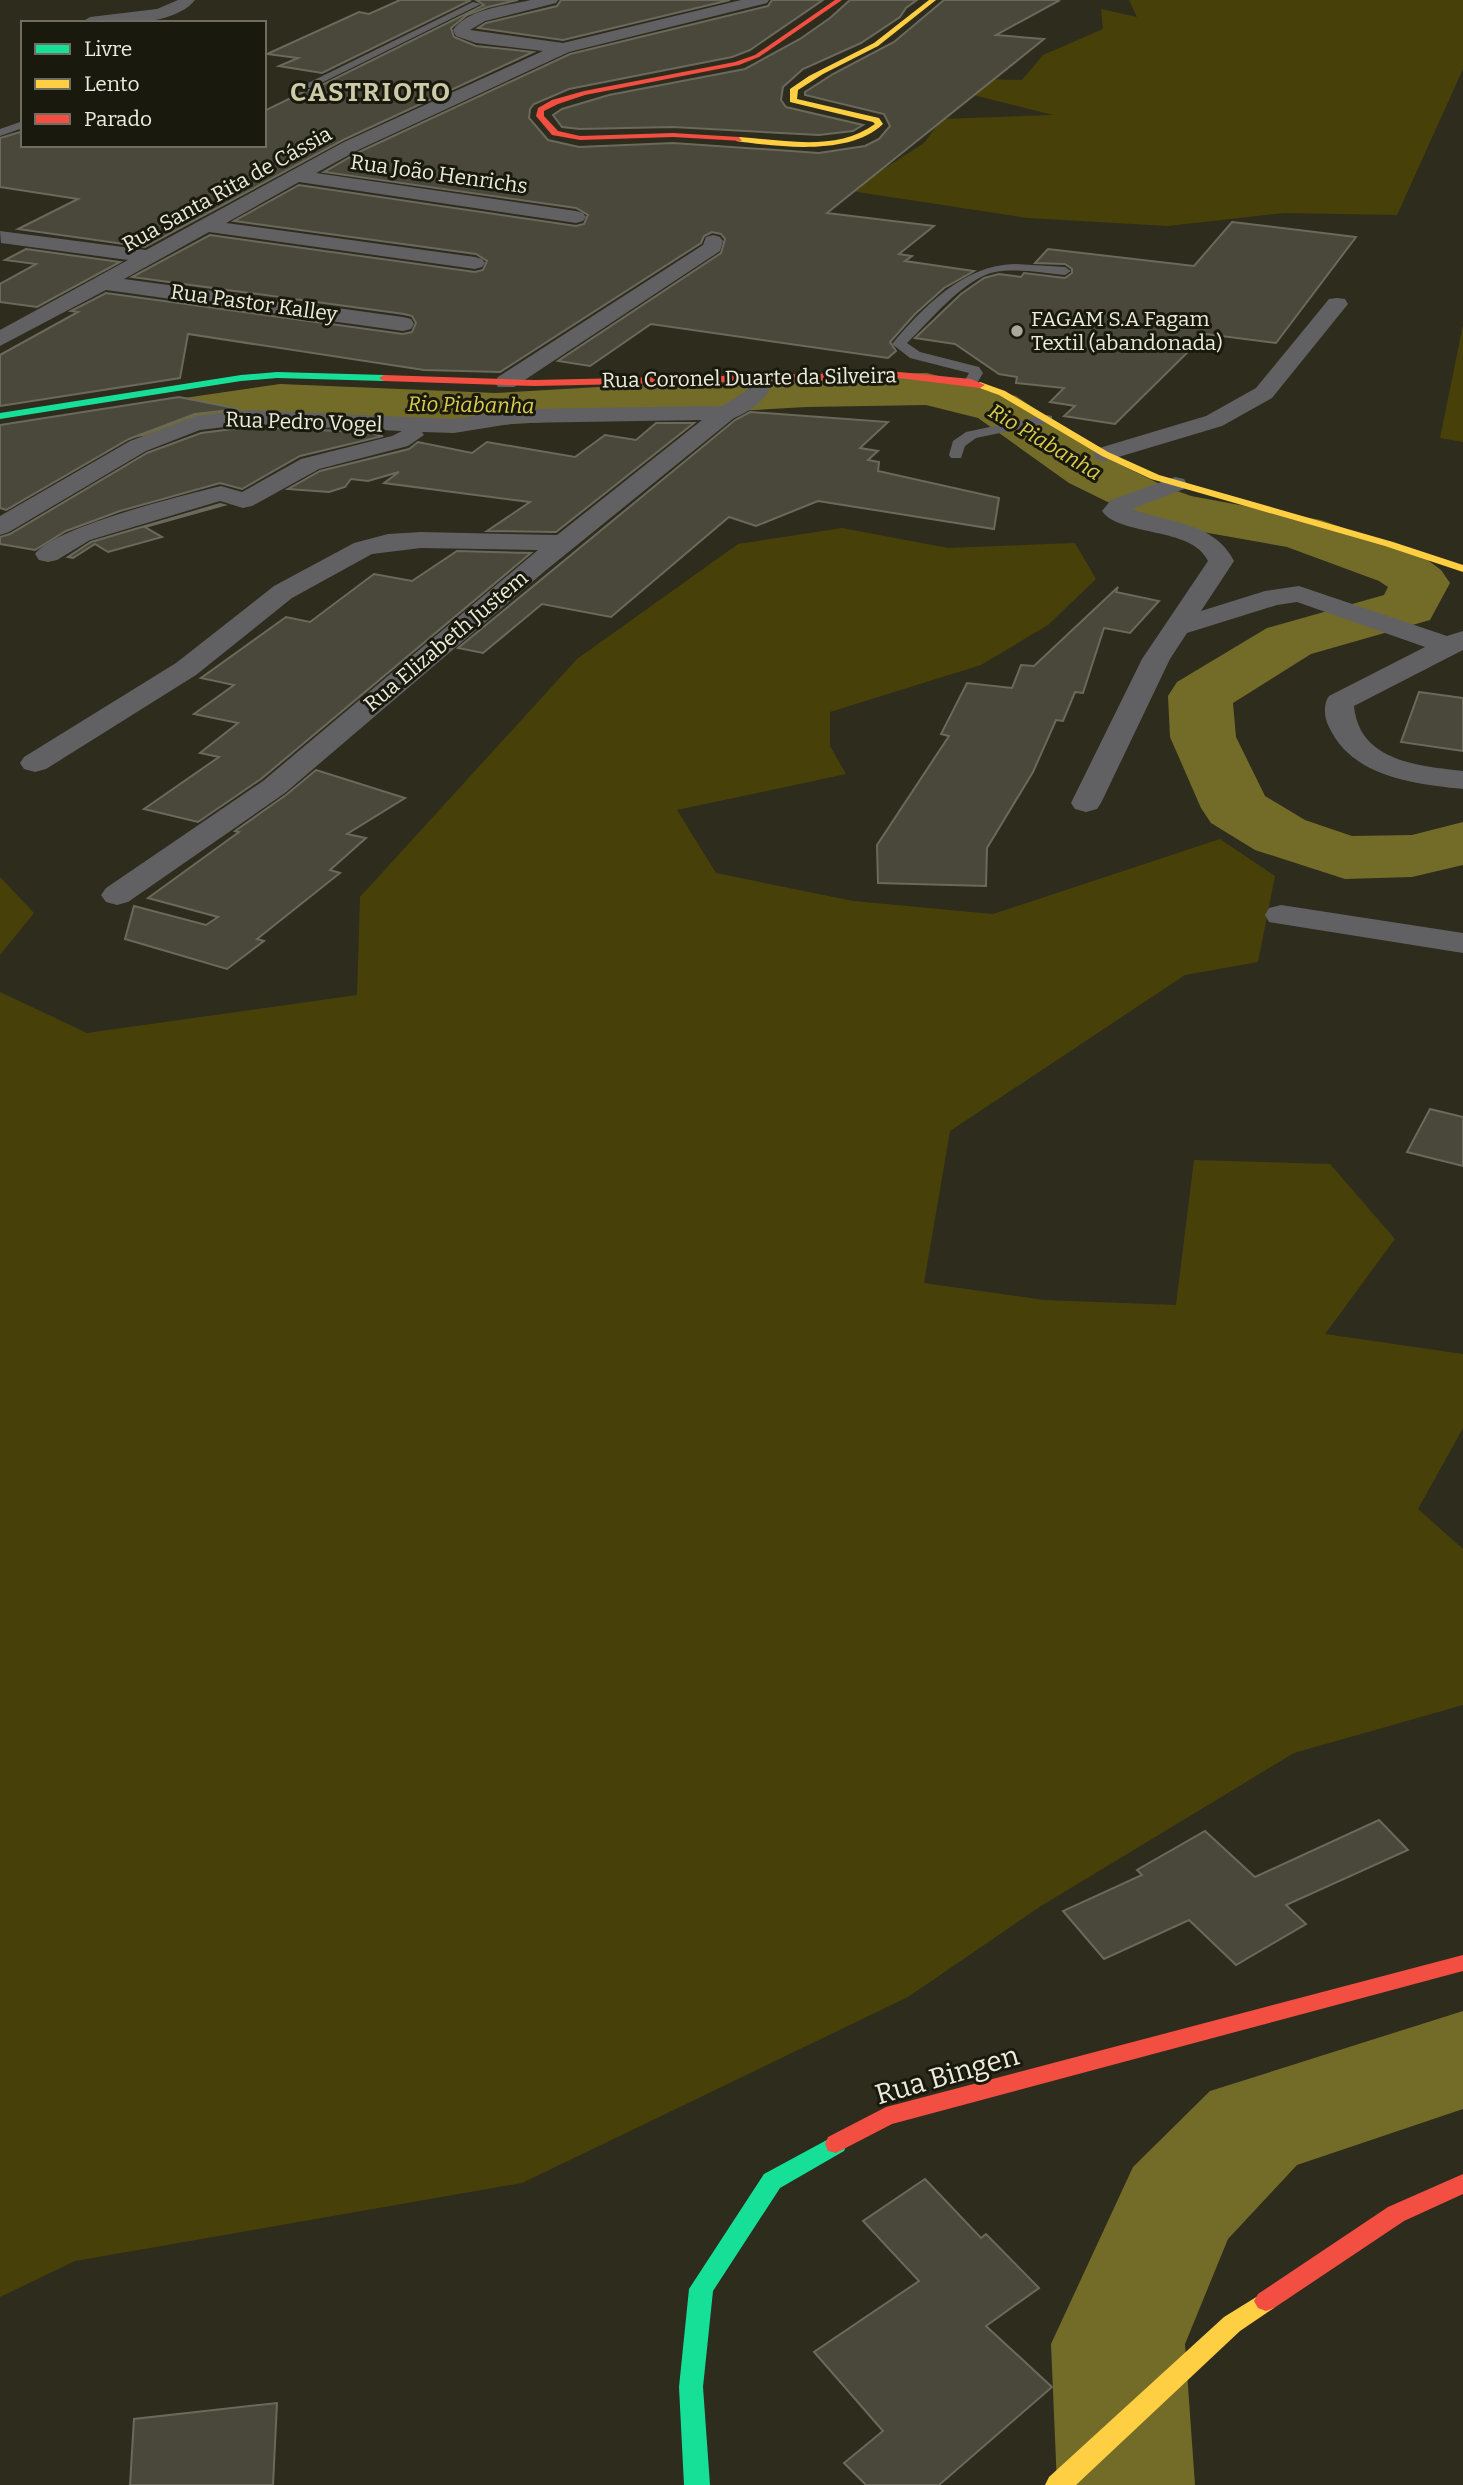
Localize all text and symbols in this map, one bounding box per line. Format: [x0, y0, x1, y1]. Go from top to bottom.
legend [21, 21, 266, 147]
text: Livre [84, 36, 132, 62]
text: Lento [84, 71, 140, 97]
district label: CASTRIOTO [290, 77, 452, 108]
text: Parado [84, 106, 152, 132]
street label: Rua Santa Rita de Cássia [118, 120, 337, 257]
street label: Rua João Henrichs [349, 149, 529, 199]
street label: Rua Pastor Kalley [169, 278, 340, 328]
place label: FAGAM S.A Fagam Textil (abandonada) [1031, 306, 1223, 356]
marker: FAGAM S.A Fagam Textil (abandonada) [1009, 323, 1025, 339]
street label: Rua Coronel Duarte da Silveira [601, 362, 897, 394]
water label: Rio Piabanha [407, 391, 535, 419]
water label: Rio Piabanha [984, 398, 1106, 486]
street label: Rua Pedro Vogel [225, 406, 383, 438]
street label: Rua Elizabeth Justem [359, 565, 533, 717]
street label: Rua Bingen [871, 2039, 1023, 2111]

